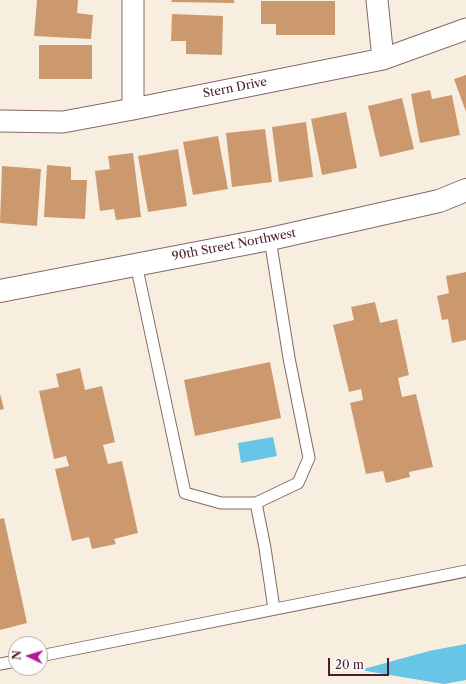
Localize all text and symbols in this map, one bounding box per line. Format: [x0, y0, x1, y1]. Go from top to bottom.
street label: Stern Drive [202, 75, 268, 101]
street label: 90th Street Northwest [171, 226, 297, 264]
north arrow [8, 636, 48, 676]
text: N [10, 650, 24, 660]
scale bar [330, 650, 391, 676]
text: 20 m [335, 657, 364, 672]

